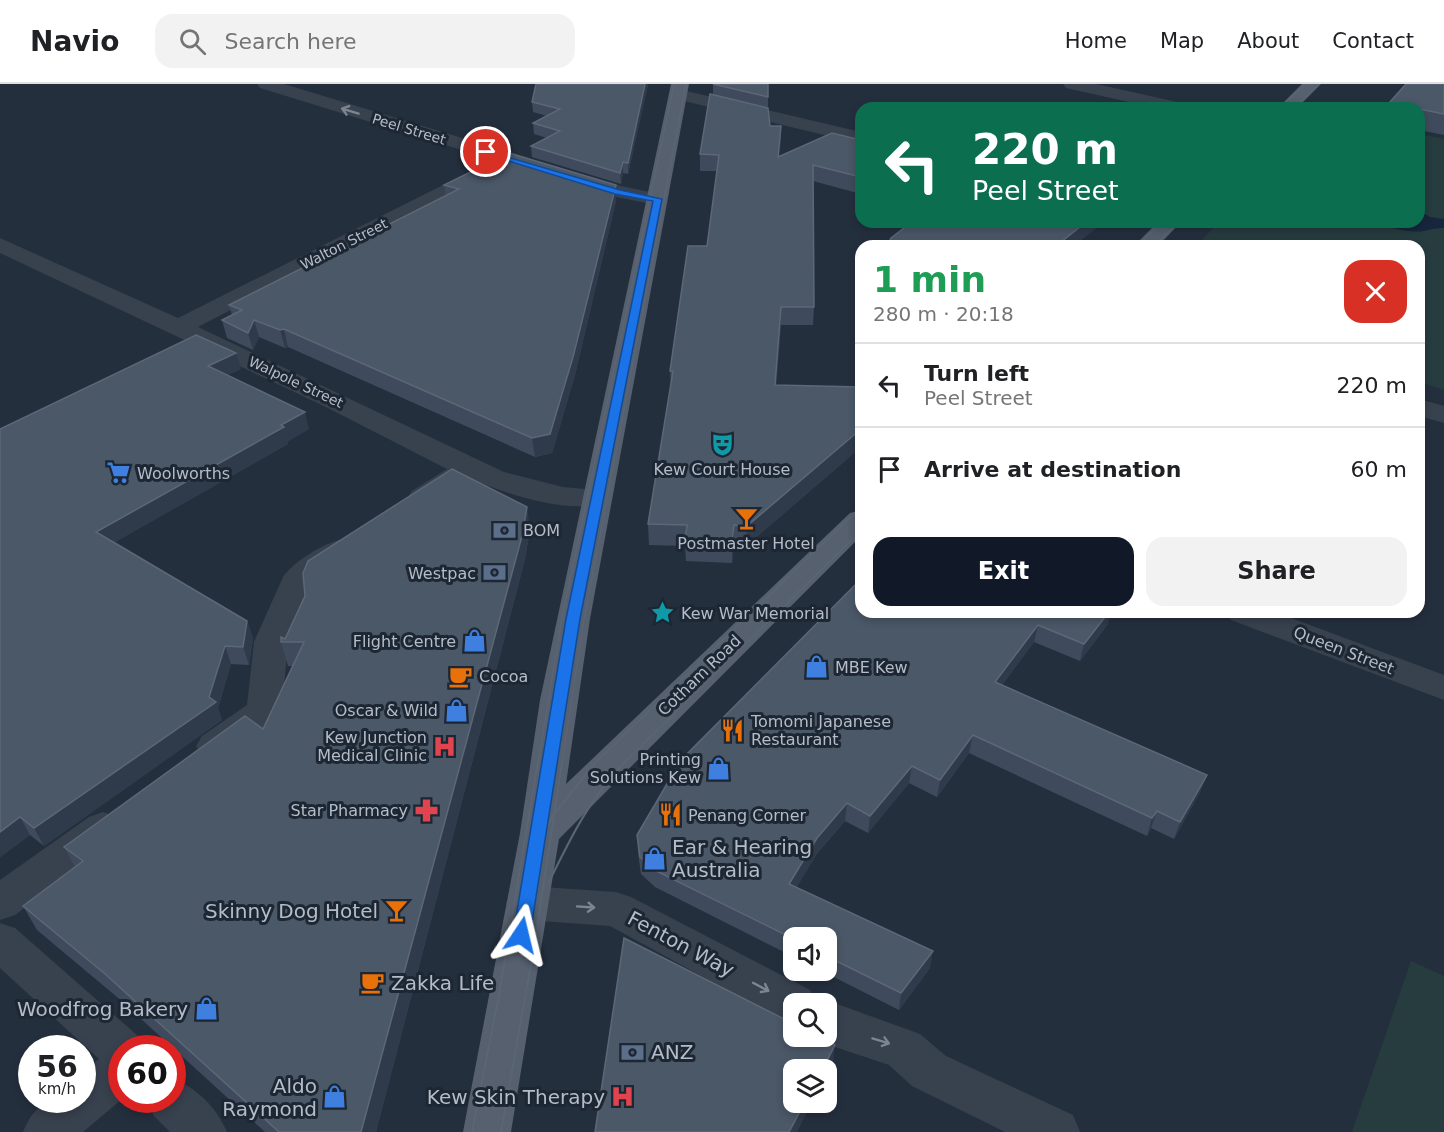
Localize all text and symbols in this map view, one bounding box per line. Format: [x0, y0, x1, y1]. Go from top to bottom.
search box [155, 14, 575, 68]
text: Navio [30, 25, 119, 58]
icon: search [176, 25, 209, 58]
text: Search here [224, 29, 357, 54]
text: Home [1065, 29, 1127, 53]
text: Map [1160, 29, 1204, 53]
text: About [1237, 29, 1299, 53]
text: Contact [1332, 29, 1414, 53]
one-way arrow [341, 105, 360, 116]
street label: Peel Street [370, 110, 448, 148]
text: 220 m [972, 125, 1118, 174]
pin [460, 126, 511, 177]
icon: left [873, 126, 951, 204]
icon: arrive [469, 135, 502, 168]
text: Peel Street [972, 175, 1119, 206]
street label: Walton Street [298, 215, 391, 273]
text: 1 min [873, 259, 986, 300]
button: close [1344, 260, 1407, 323]
text: 280 m · 20:18 [873, 302, 1014, 326]
street label: Walpole Street [246, 353, 346, 411]
text: Turn left [924, 361, 1029, 386]
icon: left [873, 369, 906, 402]
text: 220 m [1337, 373, 1407, 398]
text: Peel Street [924, 386, 1033, 410]
theatre icon: Kew Court House [709, 431, 735, 457]
icon: arrive [873, 453, 906, 486]
text: Arrive at destination [924, 457, 1181, 482]
text: 60 m [1351, 457, 1407, 482]
supermarket icon: Woolworths [106, 460, 132, 486]
place label: Kew Court House [654, 460, 790, 479]
place label: Woolworths [137, 464, 230, 483]
bar icon: Postmaster Hotel [733, 505, 759, 531]
bank icon: BOM [492, 517, 518, 543]
place label: BOM [523, 521, 560, 540]
place label: Postmaster Hotel [677, 534, 815, 553]
button: Exit [873, 537, 1134, 606]
button: Share [1146, 537, 1407, 606]
bank icon: Westpac [481, 560, 507, 586]
place label: Westpac [408, 564, 476, 583]
place icon: Kew War Memorial [650, 600, 676, 626]
place label: Kew War Memorial [681, 604, 829, 623]
street label: Queen Street [1291, 623, 1397, 678]
shop icon: Flight Centre [461, 628, 487, 654]
street label: Cotham Road [654, 631, 745, 720]
place label: Flight Centre [353, 632, 456, 651]
shop icon: MBE Kew [804, 654, 830, 680]
place label: MBE Kew [835, 658, 908, 677]
cafe icon: Cocoa [448, 663, 474, 689]
place label: Cocoa [479, 667, 528, 686]
shop icon: Oscar & Wild [443, 697, 469, 723]
place label: Oscar & Wild [335, 701, 438, 720]
place label: Tomomi Japanese Restaurant [750, 712, 891, 749]
restaurant icon: Tomomi Japanese Restaurant [720, 717, 746, 743]
place label: Kew Junction Medical Clinic [317, 728, 427, 765]
hospital icon: Kew Junction Medical Clinic [432, 733, 458, 759]
place label: Printing Solutions Kew [590, 750, 701, 787]
shop icon: Printing Solutions Kew [706, 755, 732, 781]
pharmacy icon: Star Pharmacy [413, 797, 439, 823]
place label: Star Pharmacy [291, 801, 408, 820]
restaurant icon: Penang Corner [657, 802, 683, 828]
place label: Penang Corner [688, 806, 806, 825]
place label: Ear & Hearing Australia [672, 835, 812, 882]
shop icon: Ear & Hearing Australia [641, 846, 667, 872]
bar icon: Skinny Dog Hotel [383, 898, 409, 924]
place label: Skinny Dog Hotel [205, 899, 378, 923]
one-way arrow [575, 901, 595, 912]
position arrow [489, 903, 553, 967]
street label: Fenton Way [624, 906, 738, 982]
map controls [783, 927, 837, 1113]
button: sound [783, 927, 837, 981]
cafe icon: Zakka Life [360, 970, 386, 996]
place label: Zakka Life [391, 971, 494, 995]
one-way arrow [752, 981, 770, 993]
button: search [783, 993, 837, 1047]
shop icon: Woodfrog Bakery [193, 996, 219, 1022]
place label: Woodfrog Bakery [17, 997, 188, 1021]
speed limit sign: 60 [108, 1035, 186, 1113]
one-way arrow [871, 1036, 890, 1047]
bank icon: ANZ [620, 1039, 646, 1065]
place label: ANZ [651, 1040, 693, 1064]
text: 56 [36, 1049, 78, 1084]
button: layers [783, 1059, 837, 1113]
place label: Aldo Raymond [222, 1074, 317, 1121]
text: km/h [38, 1080, 76, 1098]
shop icon: Aldo Raymond [322, 1084, 348, 1110]
hospital icon: Kew Skin Therapy [610, 1084, 636, 1110]
place label: Kew Skin Therapy [427, 1085, 605, 1109]

